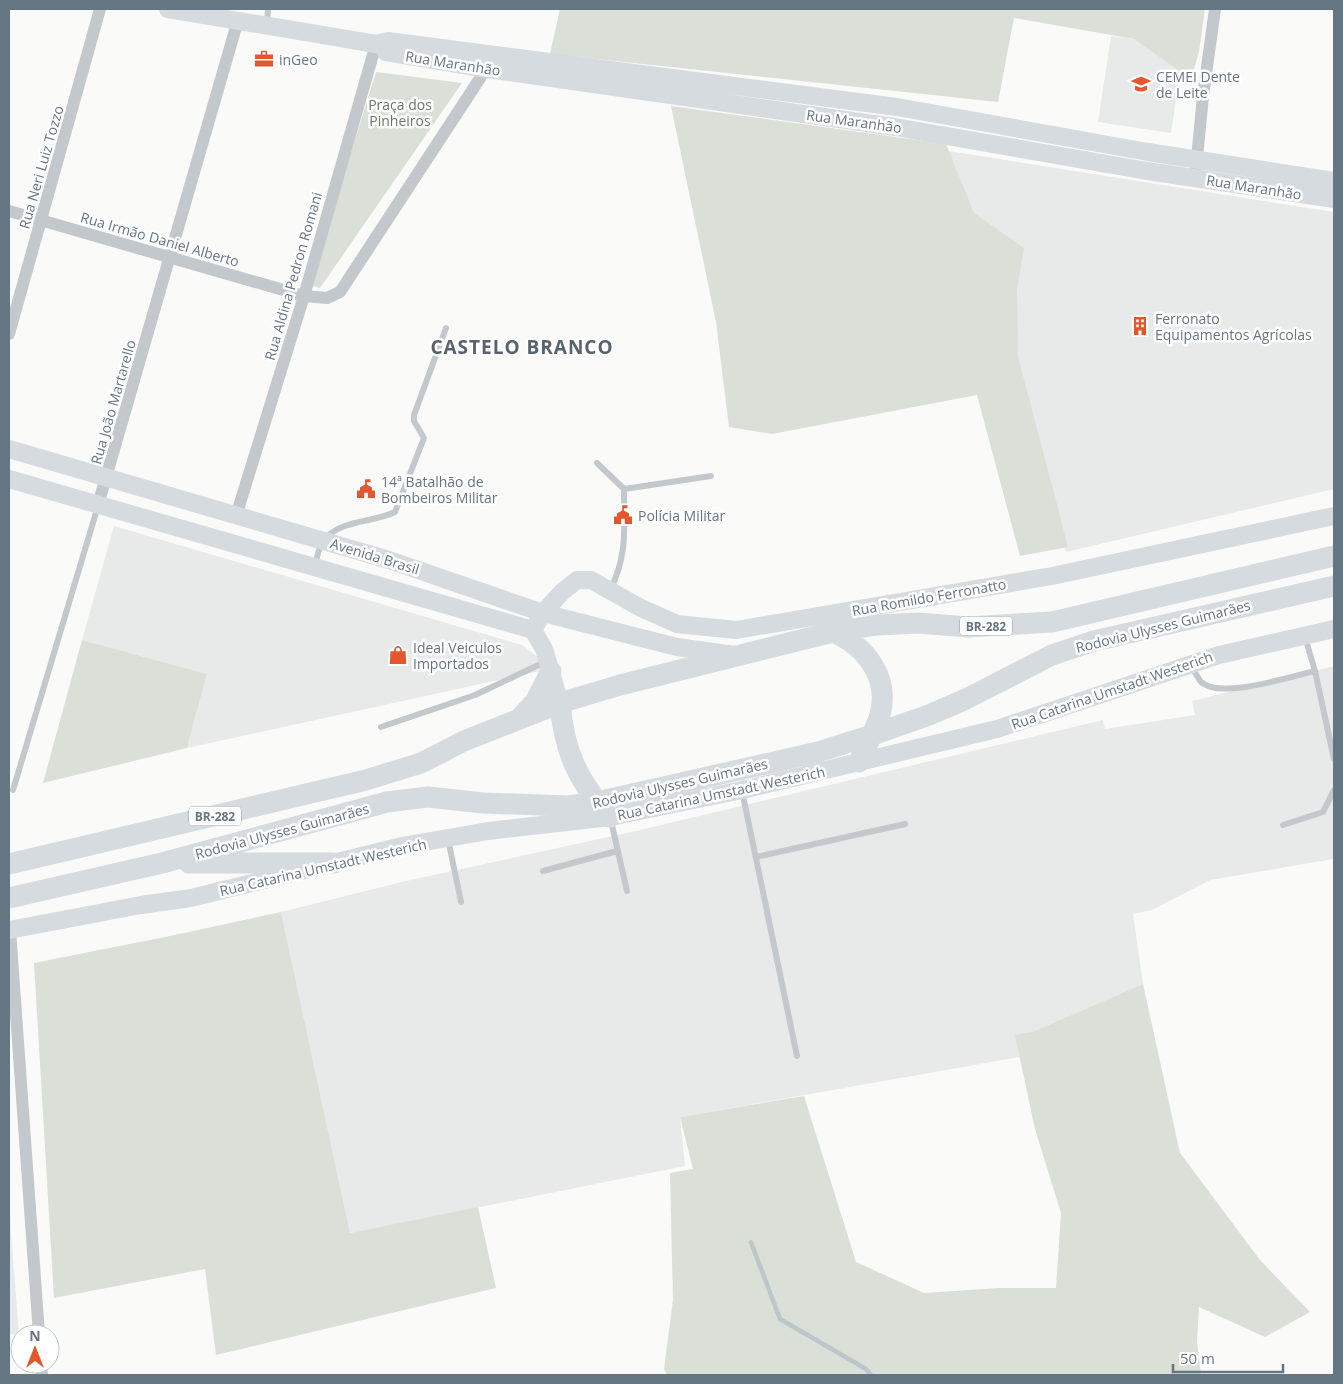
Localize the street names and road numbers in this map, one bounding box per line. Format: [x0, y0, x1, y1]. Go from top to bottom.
street label: Rua Maranhão [404, 46, 502, 80]
street label: Rua Neri Luiz Tozzo [14, 103, 68, 231]
street label: Rua Maranhão [805, 105, 903, 137]
street label: Rua Maranhão [1205, 170, 1303, 204]
street label: Rua Aldina Pedron Romani [260, 190, 326, 362]
street label: Rua Irmão Daniel Alberto [78, 207, 242, 271]
street label: Rua João Martarello [86, 338, 140, 466]
street label: Avenida Brasil [328, 533, 422, 579]
street label: Rua Romildo Ferronatto [850, 574, 1008, 620]
street label: Rodovia Ulysses Guimarães [1074, 595, 1253, 657]
road number: BR-282 [960, 616, 1012, 636]
street label: Rua Catarina Umstadt Westerich [1009, 647, 1215, 733]
street label: Rodovia Ulysses Guimarães [590, 754, 770, 812]
street label: Rua Catarina Umstadt Westerich [615, 762, 827, 824]
street label: Rodovia Ulysses Guimarães [193, 799, 371, 863]
road number: BR-282 [189, 806, 241, 826]
street label: Rua Catarina Umstadt Westerich [218, 834, 428, 900]

